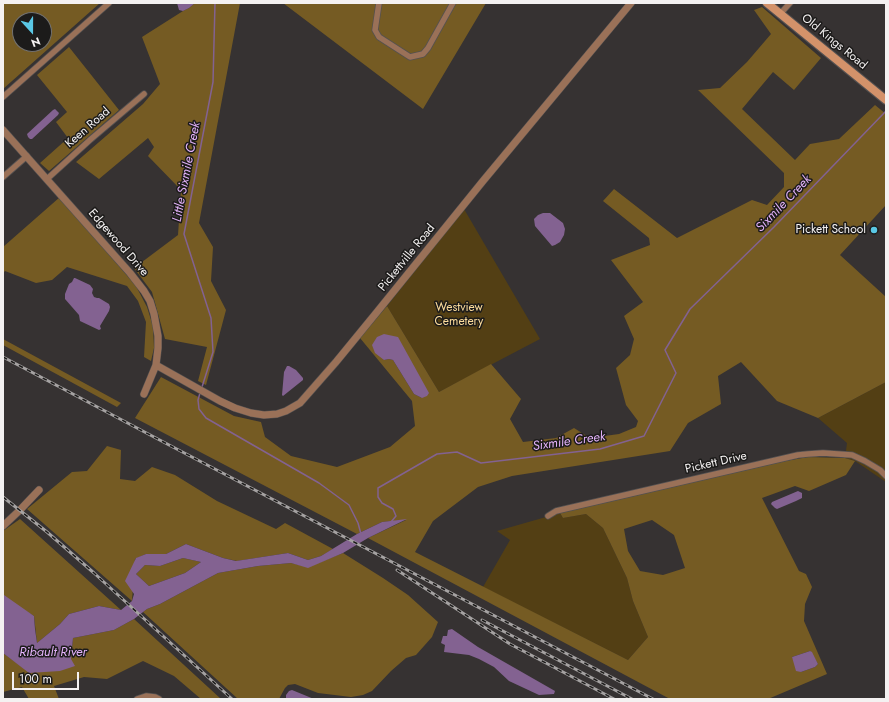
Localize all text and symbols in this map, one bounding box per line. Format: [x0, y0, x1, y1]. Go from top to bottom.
street label: Old Kings Road [798, 11, 870, 73]
north arrow [12, 12, 52, 52]
text: N [29, 33, 43, 51]
street label: Keen Road [63, 105, 113, 151]
water label: Little Sixmile Creek [170, 121, 204, 223]
water label: Sixmile Creek [753, 172, 815, 236]
street label: Edgewood Drive [85, 206, 151, 280]
street label: Pickettville Road [376, 222, 438, 294]
place label: Pickett School [795, 223, 866, 237]
marker: Pickett School [869, 225, 879, 235]
park label: Westview Cemetery [435, 301, 483, 329]
water label: Sixmile Creek [532, 429, 606, 455]
street label: Pickett Drive [684, 449, 748, 477]
water label: Ribault River [19, 645, 87, 661]
scale bar [14, 664, 81, 690]
text: 100 m [19, 670, 52, 688]

